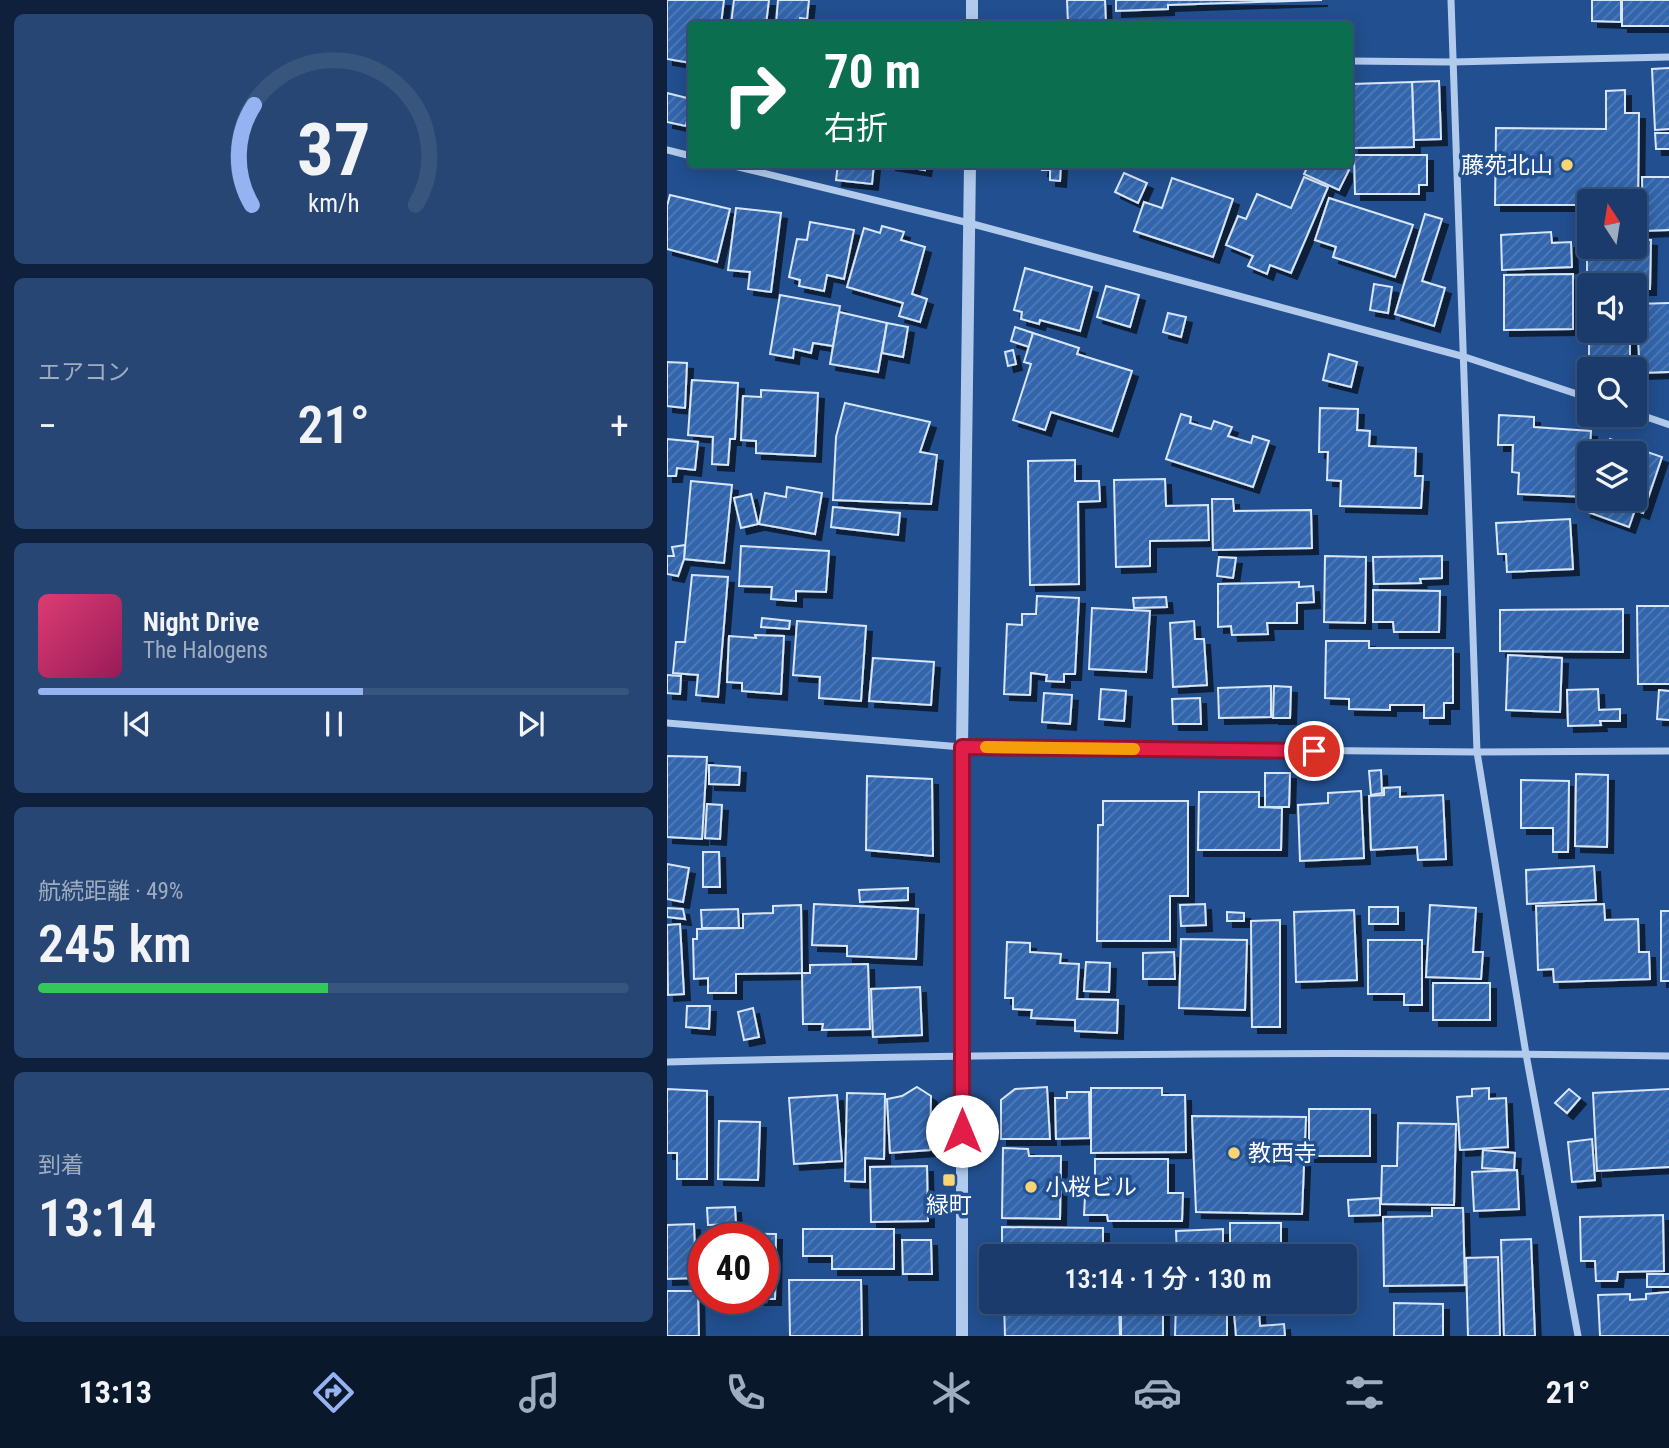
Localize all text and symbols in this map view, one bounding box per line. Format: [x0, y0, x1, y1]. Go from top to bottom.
text: 70 m [824, 43, 921, 100]
icon: right [709, 49, 800, 140]
text: 37 [297, 108, 370, 194]
text: 右折 [824, 109, 888, 147]
place label: 藤苑北山 [1461, 152, 1553, 179]
marker: 藤苑北山 [1559, 157, 1575, 173]
text: km/h [308, 189, 359, 218]
north arrow [1577, 189, 1647, 259]
map controls [1577, 189, 1647, 511]
button: sound [1577, 273, 1647, 343]
button: search [1577, 357, 1647, 427]
text: エアコン [38, 359, 130, 386]
text: 21° [297, 395, 370, 456]
text: − [38, 404, 57, 448]
text: + [610, 404, 629, 448]
button: layers [1577, 441, 1647, 511]
text: Night Drive [143, 607, 259, 637]
text: The Halogens [143, 637, 268, 664]
icon: previous [118, 705, 156, 743]
icon: pause [315, 705, 353, 743]
icon: next [512, 705, 550, 743]
pin [1284, 721, 1344, 781]
icon: arrive [1295, 732, 1333, 770]
text: 航続距離 · 49% [38, 878, 183, 905]
text: 245 km [38, 914, 192, 975]
position arrow [925, 1094, 999, 1168]
place label: 教西寺 [1248, 1140, 1317, 1167]
marker: 教西寺 [1226, 1145, 1242, 1161]
text: 到着 [38, 1152, 84, 1179]
marker: 緑町 [941, 1172, 957, 1188]
place label: 小桜ビル [1045, 1174, 1137, 1201]
marker: 小桜ビル [1023, 1179, 1039, 1195]
text: 13:14 [38, 1188, 156, 1249]
place label: 緑町 [926, 1192, 972, 1219]
speed limit sign: 40 [688, 1223, 779, 1314]
text: 13:14 · 1 分 · 130 m [1064, 1264, 1272, 1294]
icon: directions [309, 1368, 358, 1417]
icon: music [515, 1368, 564, 1417]
icon: phone [721, 1368, 770, 1417]
icon: climate [927, 1368, 976, 1417]
icon: car [1133, 1368, 1182, 1417]
icon: filters [1340, 1368, 1389, 1417]
text: 13:13 [79, 1373, 152, 1411]
text: 21° [1546, 1373, 1590, 1411]

